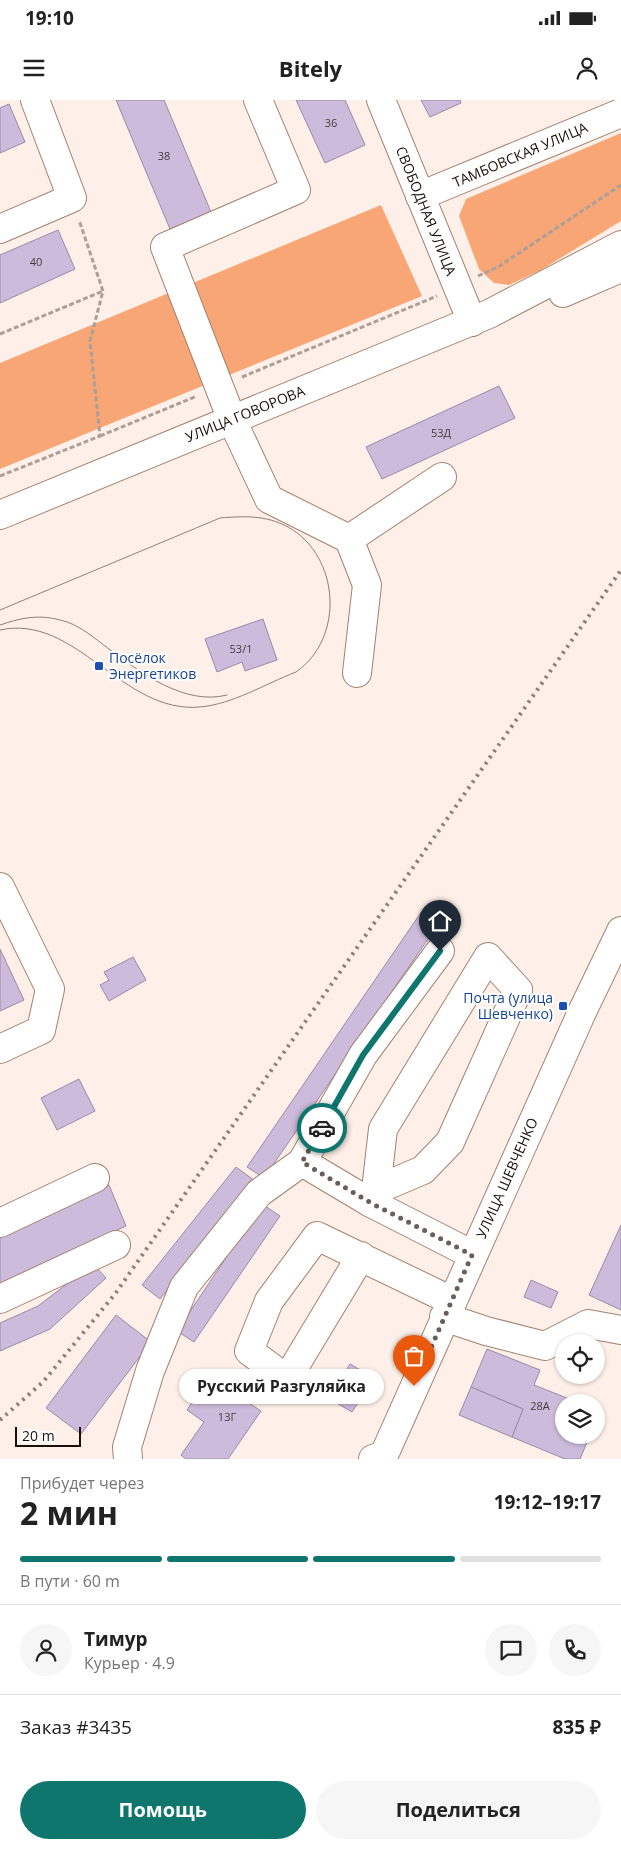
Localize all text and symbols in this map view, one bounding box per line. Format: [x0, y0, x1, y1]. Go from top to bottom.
text: 19:10 [25, 5, 74, 31]
text: Bitely [279, 53, 342, 83]
icon: menu [20, 54, 48, 82]
icon: person [573, 54, 601, 82]
house number: 36 [325, 115, 337, 130]
street label: ТАМБОВСКАЯ УЛИЦА [450, 117, 590, 192]
street label: СВОБОДНАЯ УЛИЦА [392, 143, 461, 278]
house number: 38 [158, 148, 170, 163]
house number: 40 [30, 254, 42, 269]
street label: УЛИЦА ГОВОРОВА [182, 381, 307, 446]
house number: 53Д [431, 425, 452, 440]
house number: 53/1 [230, 641, 252, 656]
place label: Посёлок Энергетиков [109, 648, 196, 683]
marker: Посёлок Энергетиков [93, 660, 105, 672]
pin [419, 900, 461, 951]
icon: home [426, 907, 454, 935]
place label: Почта (улица Шевченко) [463, 988, 553, 1023]
marker: Почта (улица Шевченко) [557, 1000, 569, 1012]
courier [297, 1103, 347, 1153]
icon: car [308, 1114, 336, 1142]
street label: УЛИЦА ШЕВЧЕНКО [471, 1114, 542, 1241]
map controls [555, 1334, 605, 1444]
button: locate [555, 1334, 605, 1384]
pin [393, 1335, 435, 1386]
icon: bag [400, 1342, 428, 1370]
callout: Русский Разгуляйка [179, 1368, 384, 1404]
text: Русский Разгуляйка [197, 1375, 366, 1397]
button: layers [555, 1394, 605, 1444]
house number: 28А [530, 1398, 550, 1413]
house number: 13Г [218, 1409, 236, 1424]
scale bar [15, 1424, 81, 1447]
text: 20 m [22, 1426, 55, 1445]
text: Прибудет через [20, 1472, 144, 1494]
text: 19:12–19:17 [494, 1489, 601, 1515]
text: 2 мин [20, 1491, 118, 1534]
text: В пути · 60 m [20, 1570, 120, 1592]
button: person [20, 1624, 72, 1676]
button: chat [485, 1624, 537, 1676]
button: phone [549, 1624, 601, 1676]
text: Тимур [84, 1626, 148, 1652]
text: Курьер · 4.9 [84, 1652, 175, 1674]
text: Заказ #3435 [20, 1714, 132, 1740]
text: 835 ₽ [552, 1714, 601, 1740]
button: Помощь [20, 1781, 306, 1839]
button: Поделиться [316, 1781, 601, 1839]

